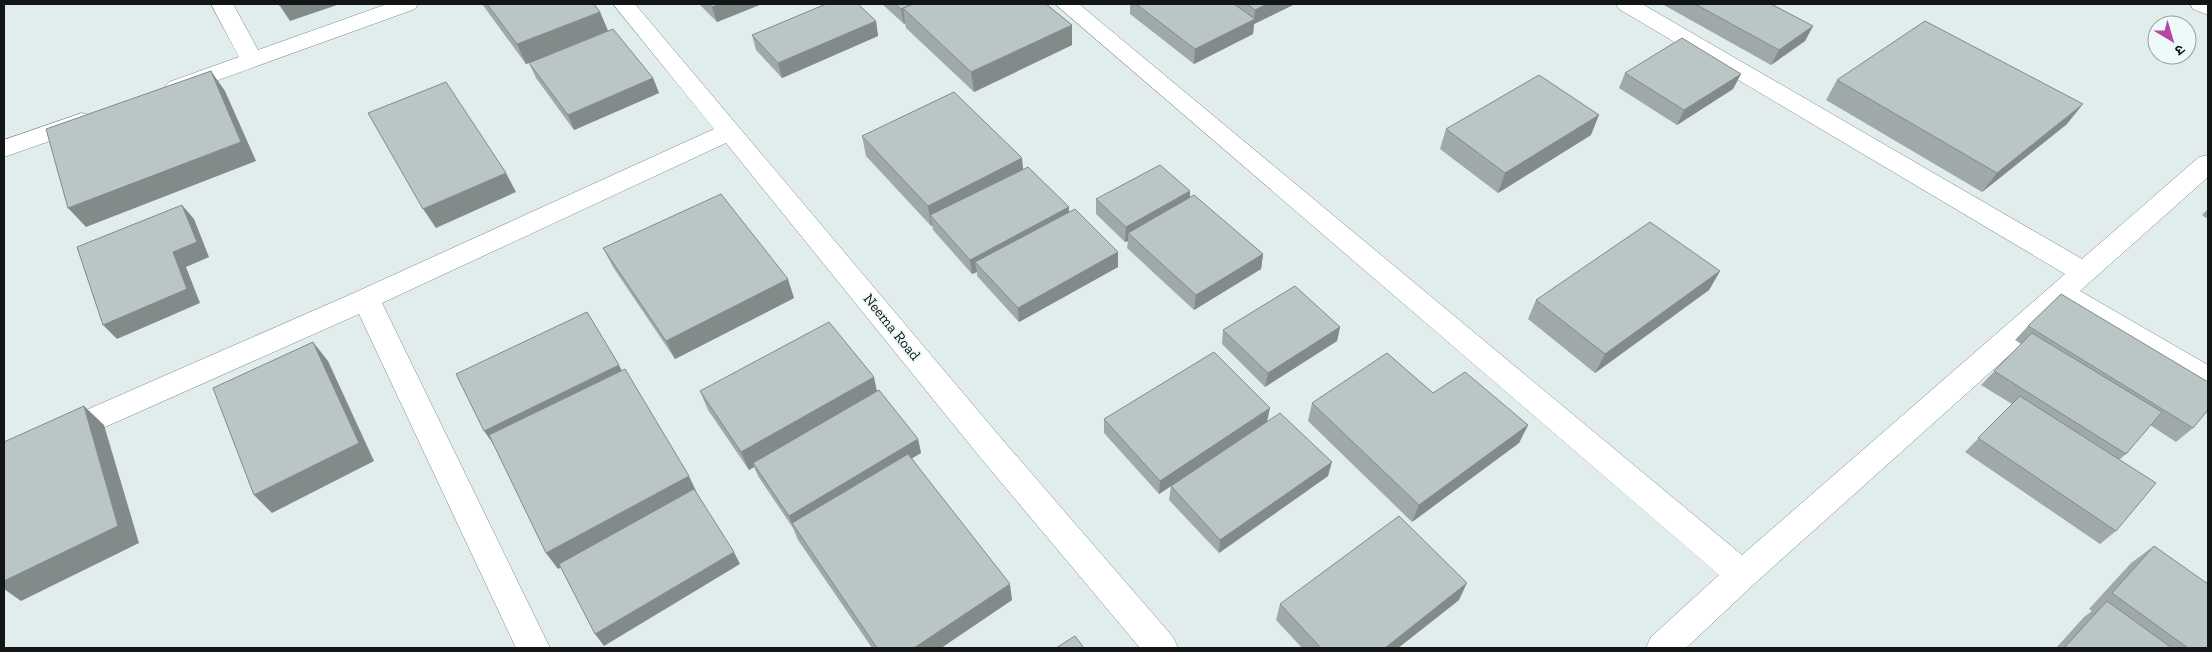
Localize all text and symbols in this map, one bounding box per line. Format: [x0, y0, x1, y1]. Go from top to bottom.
north arrow [2147, 15, 2197, 65]
text: उ [2171, 41, 2188, 60]
street label: Neema Road [860, 290, 925, 365]

